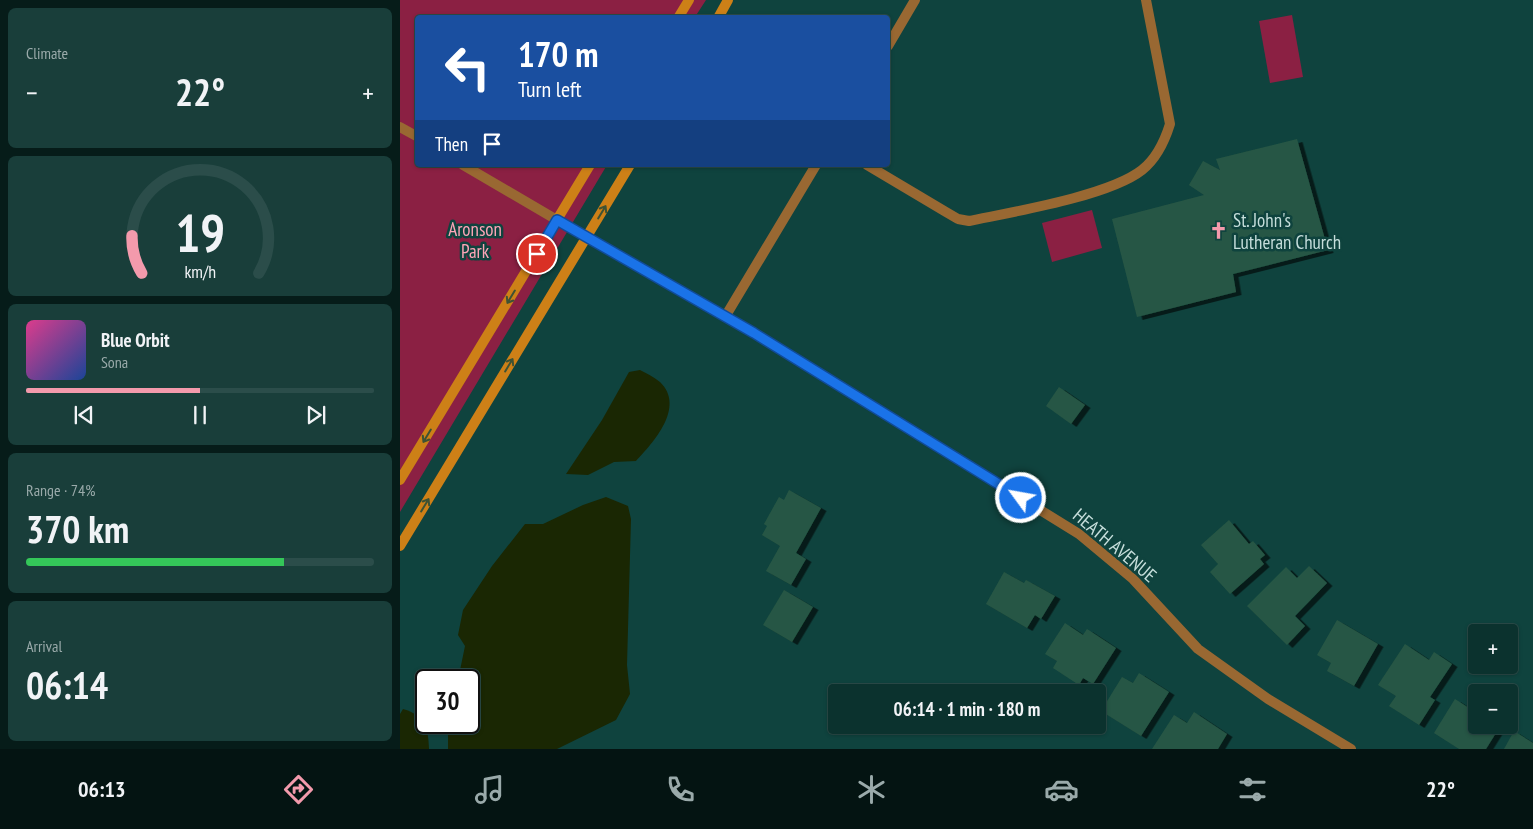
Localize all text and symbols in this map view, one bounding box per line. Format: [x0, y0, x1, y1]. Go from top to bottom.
text: 170 m [518, 31, 599, 77]
icon: left [435, 35, 500, 100]
text: Climate [26, 43, 68, 63]
text: 22° [175, 67, 225, 116]
text: − [26, 74, 38, 111]
text: + [362, 74, 374, 111]
text: Turn left [518, 75, 582, 103]
icon: arrive [478, 130, 506, 158]
text: Then [435, 132, 468, 156]
text: 19 [175, 199, 225, 266]
one-way arrow [598, 205, 608, 219]
place label: St. John's Lutheran Church [1233, 208, 1341, 254]
park label: Aronson Park [448, 217, 502, 263]
church icon: St. John's Lutheran Church [1209, 221, 1229, 241]
pin [516, 233, 558, 275]
icon: arrive [523, 240, 551, 268]
text: km/h [184, 260, 216, 283]
one-way arrow [505, 289, 515, 303]
text: Blue Orbit [101, 328, 170, 352]
text: Sona [101, 352, 128, 372]
one-way arrow [504, 359, 514, 373]
icon: previous [70, 401, 98, 429]
icon: pause [186, 401, 214, 429]
icon: next [302, 401, 330, 429]
one-way arrow [421, 429, 432, 443]
position arrow [994, 471, 1046, 523]
text: Range · 74% [26, 480, 95, 500]
one-way arrow [420, 498, 430, 512]
street label: HEATH AVENUE [1068, 503, 1162, 587]
text: 370 km [26, 504, 129, 553]
map controls [1468, 624, 1518, 734]
button: + [1468, 624, 1518, 674]
text: Arrival [26, 636, 62, 656]
text: 06:14 [26, 660, 108, 709]
speed limit sign: 30 [415, 669, 480, 734]
button: − [1468, 684, 1518, 734]
text: 06:14 · 1 min · 180 m [894, 697, 1040, 721]
icon: directions [281, 772, 316, 807]
icon: music [472, 772, 507, 807]
icon: phone [663, 772, 698, 807]
icon: climate [854, 772, 889, 807]
icon: car [1044, 772, 1079, 807]
icon: filters [1235, 772, 1270, 807]
text: 06:13 [78, 775, 125, 803]
text: 22° [1426, 775, 1455, 803]

